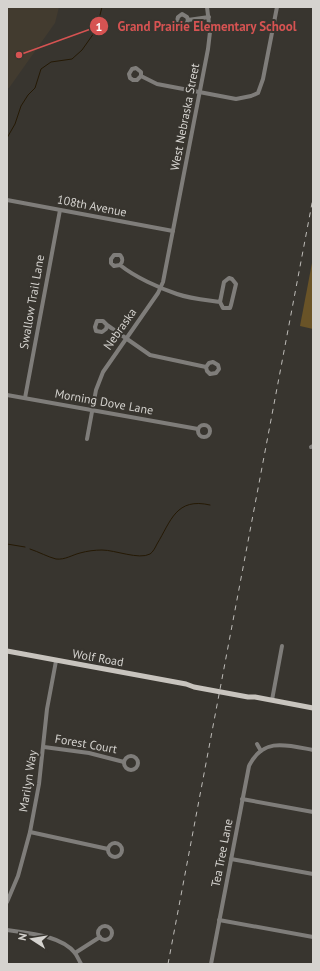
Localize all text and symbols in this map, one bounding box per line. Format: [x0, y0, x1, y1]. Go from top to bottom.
callout: Grand Prairie Elementary School [89, 14, 305, 39]
text: Grand Prairie Elementary School [117, 18, 297, 35]
text: 1 [96, 19, 102, 34]
street label: West Nebraska Street [167, 62, 202, 172]
street label: 108th Avenue [56, 191, 128, 220]
street label: Swallow Trail Lane [16, 253, 47, 350]
street label: Nebraska [100, 305, 139, 352]
street label: Morning Dove Lane [54, 385, 154, 418]
street label: Wolf Road [71, 646, 125, 669]
street label: Forest Court [54, 731, 118, 756]
street label: Marilyn Way [15, 749, 40, 813]
street label: Tea Tree Lane [208, 817, 235, 888]
north arrow [12, 919, 52, 959]
text: N [15, 932, 30, 942]

